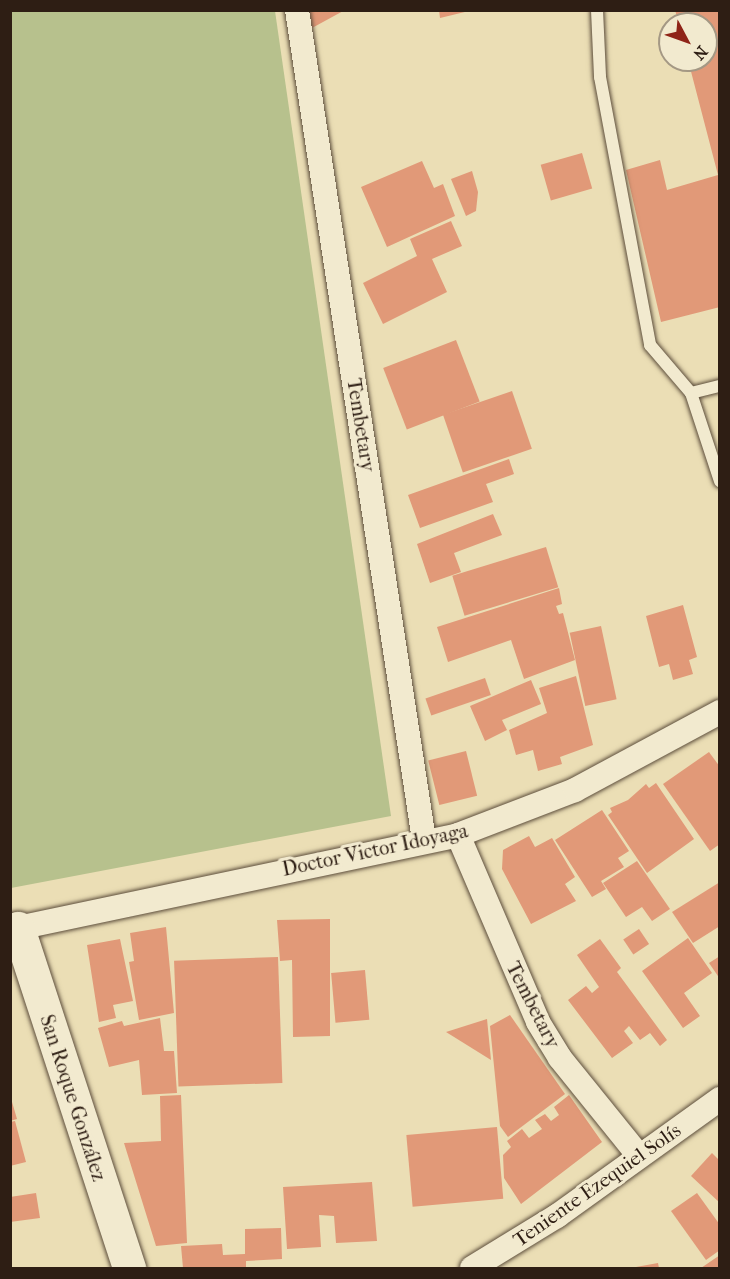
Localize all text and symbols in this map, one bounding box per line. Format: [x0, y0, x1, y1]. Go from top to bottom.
north arrow [658, 12, 718, 72]
text: N [689, 42, 712, 64]
street label: Tembetary [342, 377, 380, 473]
street label: Doctor Victor Idoyaga [280, 819, 470, 881]
street label: Tembetary [501, 958, 565, 1052]
street label: San Roque González [35, 1012, 111, 1184]
street label: Teniente Ezequiel Solís [509, 1118, 685, 1252]

